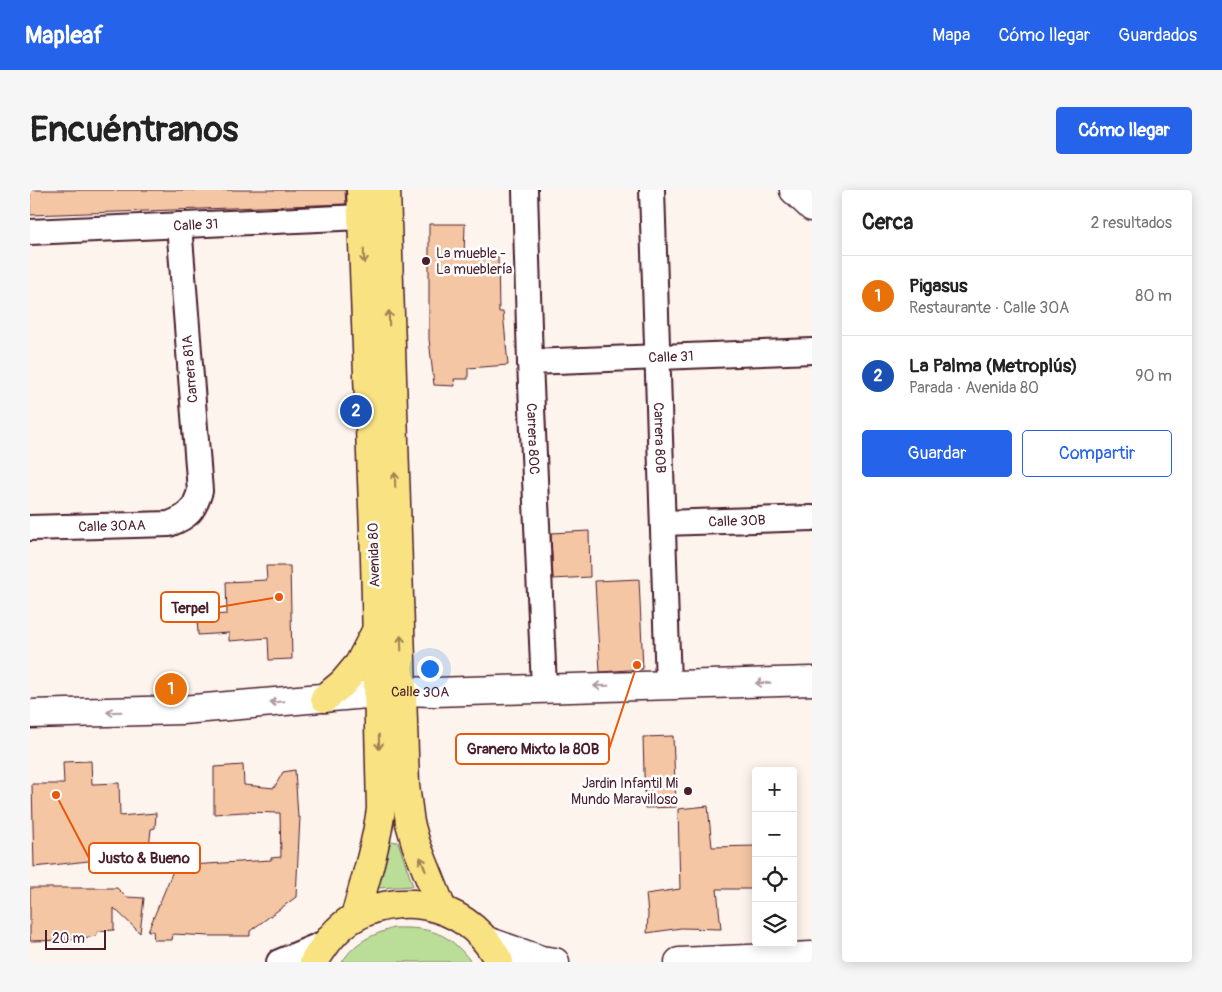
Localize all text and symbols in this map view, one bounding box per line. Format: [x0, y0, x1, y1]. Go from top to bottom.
text: Mapleaf [25, 21, 103, 50]
text: Mapa [932, 24, 970, 47]
text: Cómo llegar [998, 24, 1090, 47]
text: Guardados [1118, 24, 1197, 47]
button: Cómo llegar [1056, 107, 1192, 154]
text: Encuéntranos [30, 108, 238, 152]
text: Cerca [862, 209, 913, 236]
text: 2 resultados [1090, 213, 1172, 233]
street label: Calle 31 [173, 215, 219, 234]
place label: La mueble - La mueblería [436, 245, 512, 278]
one-way arrow [359, 248, 368, 264]
marker: La mueble - La mueblería [420, 255, 432, 267]
text: Pigasus [909, 274, 967, 298]
text: 1 [875, 286, 881, 306]
text: 80 m [1135, 286, 1172, 306]
text: Restaurante · Calle 30A [909, 298, 1069, 318]
one-way arrow [385, 310, 394, 326]
street label: Carrera 81A [179, 334, 201, 404]
street label: Calle 31 [648, 347, 694, 366]
text: La Palma (Metroplús) [909, 354, 1078, 378]
text: 2 [874, 366, 882, 386]
text: 90 m [1135, 366, 1172, 386]
text: Parada · Avenida 80 [909, 378, 1039, 398]
pin: 2 [340, 392, 372, 430]
street label: Carrera 80B [650, 402, 670, 474]
street label: Carrera 80C [523, 403, 543, 475]
button: Guardar [862, 430, 1012, 477]
button: Compartir [1022, 430, 1172, 477]
one-way arrow [390, 472, 399, 488]
street label: Calle 30B [708, 511, 766, 530]
street label: Calle 30AA [78, 516, 146, 535]
street label: Avenida 80 [364, 522, 384, 588]
callout: Terpel [161, 592, 219, 622]
text: Terpel [170, 599, 209, 618]
one-way arrow [396, 635, 405, 651]
your location [417, 656, 443, 682]
pin: 1 [155, 670, 187, 708]
one-way arrow [756, 678, 772, 687]
street label: Calle 30A [390, 682, 449, 701]
one-way arrow [593, 682, 609, 691]
one-way arrow [269, 697, 285, 707]
one-way arrow [107, 707, 123, 716]
one-way arrow [375, 733, 384, 749]
callout: Granero Mixto la 80B [456, 734, 609, 764]
text: Granero Mixto la 80B [467, 740, 600, 759]
map controls [752, 767, 797, 947]
button: + [752, 767, 797, 812]
place label: Jardin Infantil Mi Mundo Maravilloso [571, 775, 678, 808]
marker: Jardin Infantil Mi Mundo Maravilloso [682, 785, 694, 797]
button: − [752, 812, 797, 857]
callout: Justo & Bueno [89, 843, 200, 873]
text: Justo & Bueno [98, 849, 190, 868]
one-way arrow [418, 857, 427, 872]
button: locate [752, 857, 797, 902]
button: layers [752, 902, 797, 947]
scale bar [45, 927, 106, 950]
text: 20 m [52, 930, 85, 947]

